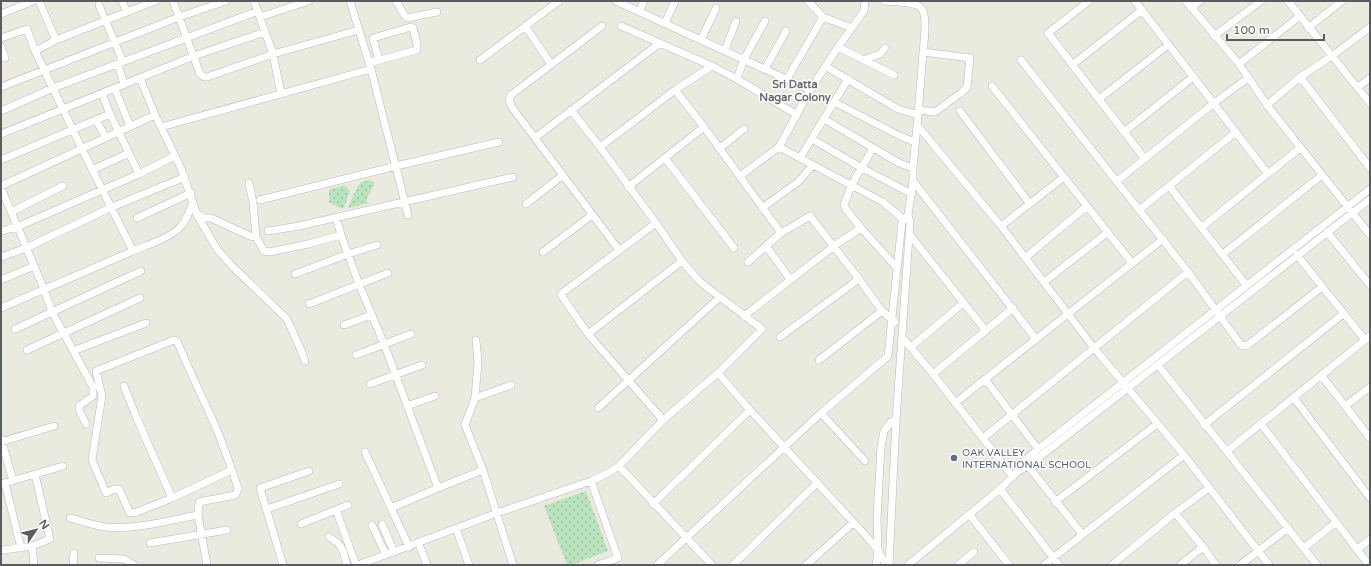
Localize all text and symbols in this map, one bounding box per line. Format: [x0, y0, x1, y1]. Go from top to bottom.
scale bar [1227, 16, 1324, 42]
text: 100 m [1233, 23, 1270, 37]
district label: Sri Datta Nagar Colony [759, 78, 831, 105]
place label: OAK VALLEY INTERNATIONAL SCHOOL [962, 447, 1091, 471]
marker: OAK VALLEY INTERNATIONAL SCHOOL [949, 453, 959, 463]
north arrow [16, 510, 56, 550]
text: N [36, 517, 52, 532]

